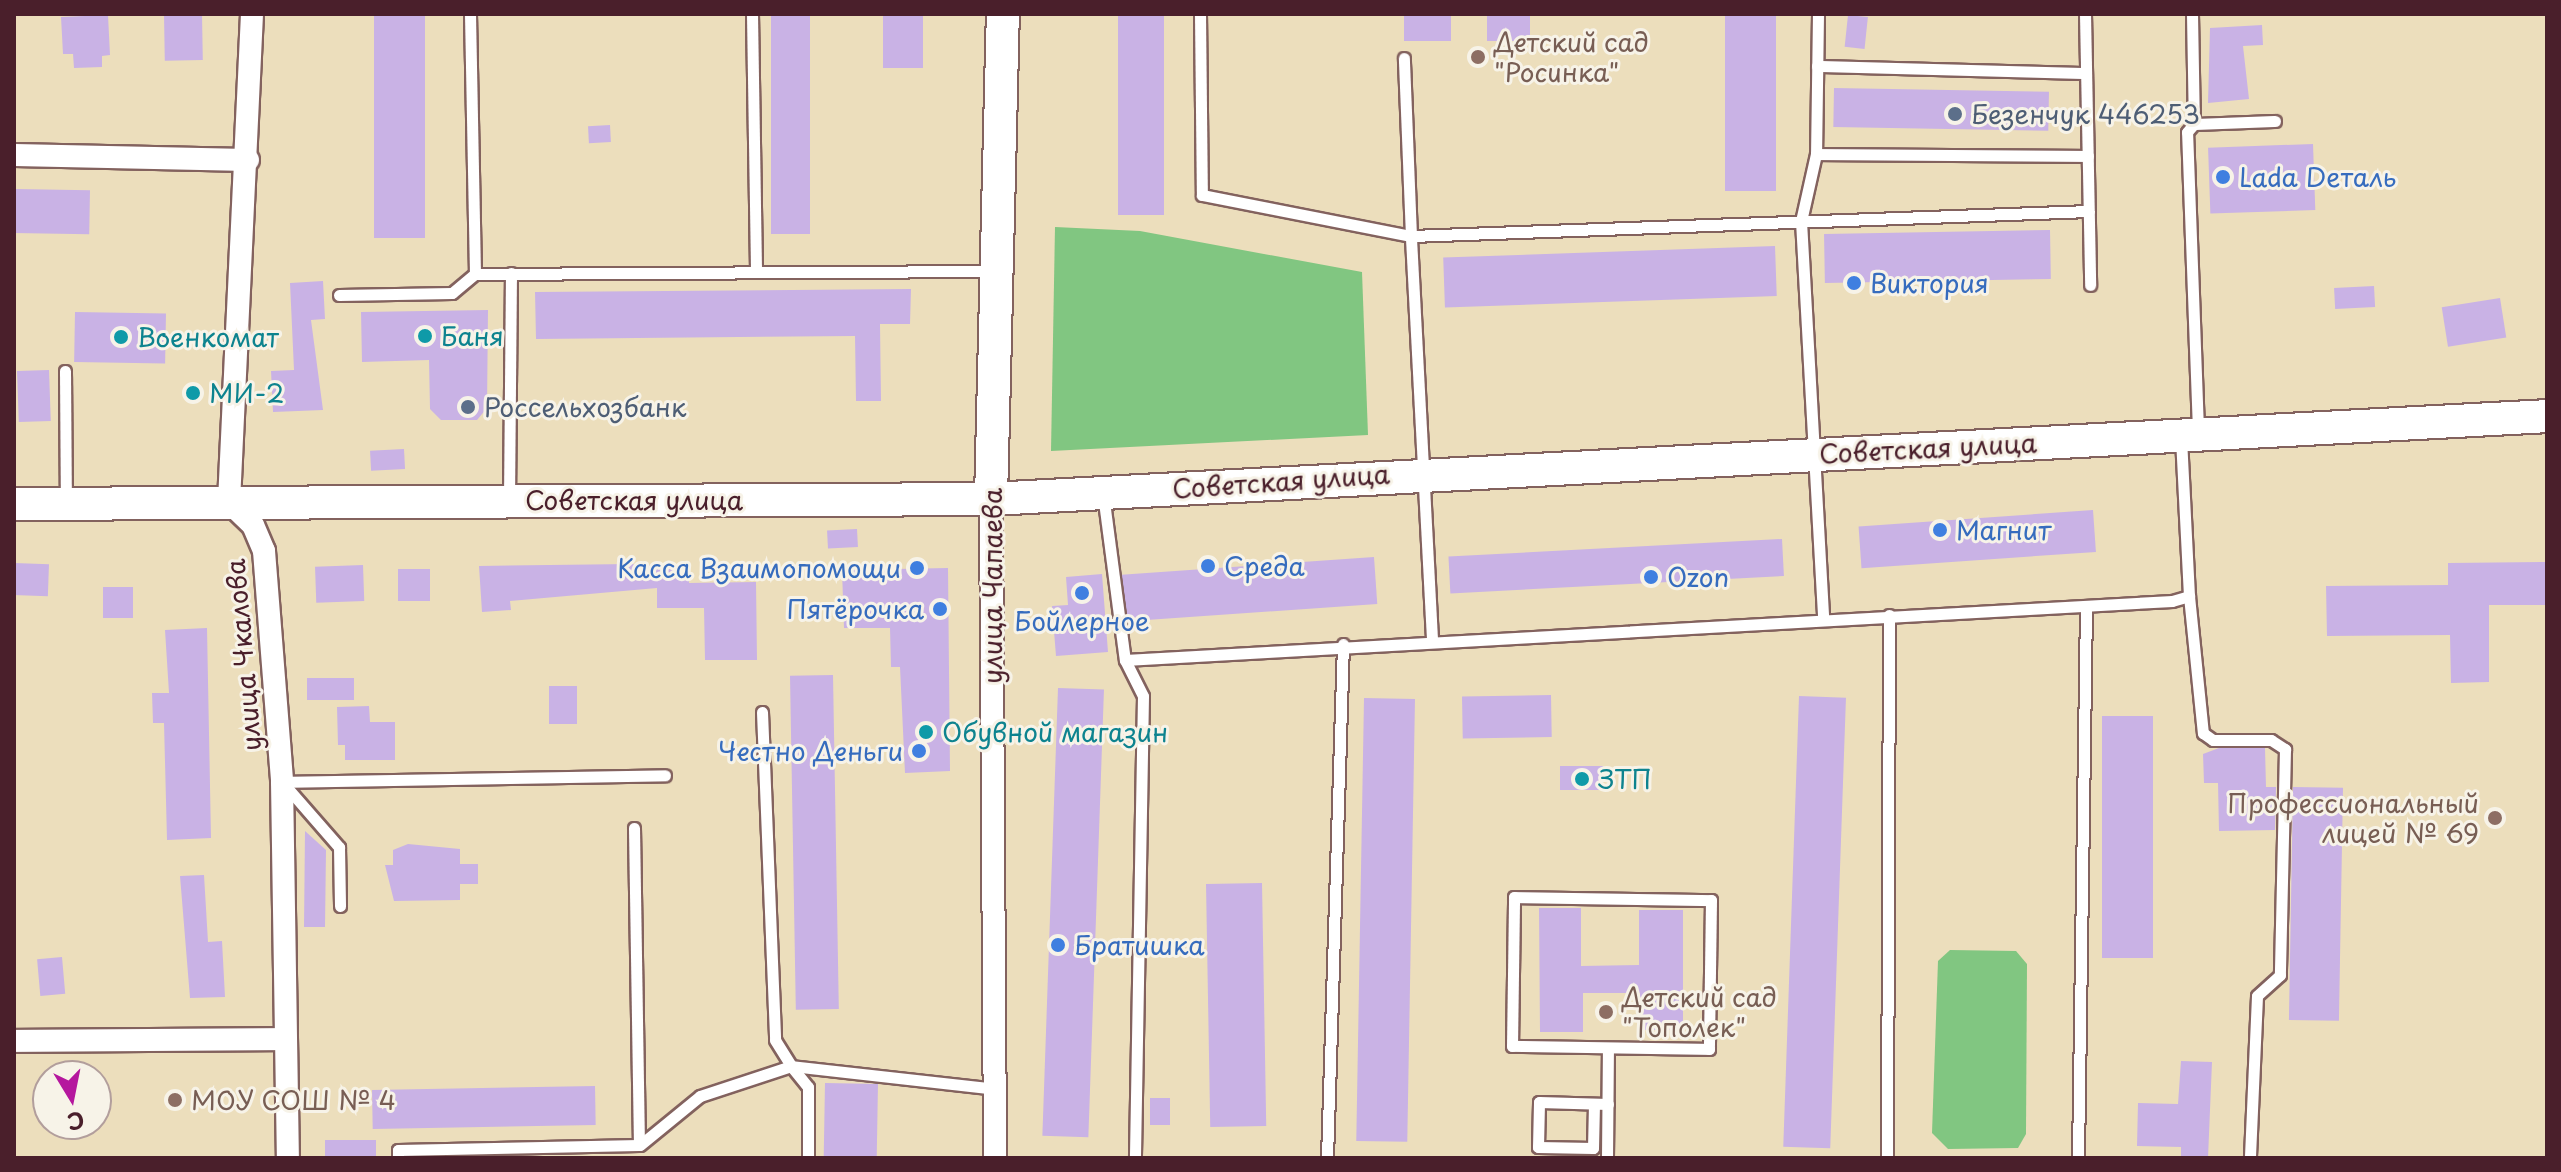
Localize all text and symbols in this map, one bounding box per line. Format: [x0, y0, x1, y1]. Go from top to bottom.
place label: Детский сад "Росинка" [1494, 26, 1651, 88]
marker: Детский сад "Росинка" [1469, 48, 1487, 66]
place label: Безенчук 446253 [1971, 98, 2200, 130]
marker: Безенчук 446253 [1946, 105, 1964, 123]
place label: Lada Dеталь [2239, 161, 2398, 193]
marker: Lada Dеталь [2214, 168, 2232, 186]
place label: Виктория [1870, 267, 1989, 299]
marker: Виктория [1845, 274, 1863, 292]
place label: Баня [441, 320, 504, 352]
place label: Военкомат [137, 321, 279, 353]
marker: Баня [416, 327, 434, 345]
marker: Военкомат [112, 328, 130, 346]
place label: МИ-2 [209, 377, 284, 409]
marker: МИ-2 [184, 384, 202, 402]
place label: Россельхозбанк [484, 391, 686, 423]
marker: Россельхозбанк [459, 398, 477, 416]
street label: Советская улица [1818, 427, 2038, 469]
street label: Советская улица [1170, 458, 1392, 504]
street label: Советская улица [524, 484, 744, 516]
street label: улица Чапаева [976, 488, 1008, 684]
place label: Магнит [1956, 514, 2051, 546]
marker: Магнит [1931, 521, 1949, 539]
place label: Среда [1224, 550, 1305, 582]
place label: Касса Взаимопомощи [616, 552, 901, 584]
street label: улица Чкалова [219, 557, 267, 753]
marker: Среда [1199, 557, 1217, 575]
marker: Касса Взаимопомощи [908, 559, 926, 577]
place label: Ozon [1667, 561, 1729, 593]
marker: Ozon [1642, 568, 1660, 586]
marker: Бойлерное [1073, 584, 1091, 602]
place label: Пятёрочка [786, 593, 924, 625]
marker: Пятёрочка [931, 600, 949, 618]
place label: Бойлерное [1014, 605, 1150, 637]
place label: Обувной магазин [942, 716, 1168, 748]
marker: Обувной магазин [917, 723, 935, 741]
place label: Честно Деньги [718, 735, 903, 767]
marker: Честно Деньги [910, 742, 928, 760]
place label: ЗТП [1598, 763, 1652, 795]
marker: ЗТП [1573, 770, 1591, 788]
place label: Профессиональный лицей № 69 [2227, 787, 2479, 848]
marker: Профессиональный лицей № 69 [2486, 809, 2504, 827]
place label: Братишка [1074, 929, 1205, 961]
marker: Братишка [1049, 936, 1067, 954]
place label: Детский сад "Тополек" [1622, 981, 1779, 1042]
marker: Детский сад "Тополек" [1597, 1003, 1615, 1021]
north arrow [32, 1060, 112, 1140]
place label: МОУ СОШ № 4 [191, 1084, 398, 1116]
marker: МОУ СОШ № 4 [166, 1091, 184, 1109]
text: С [65, 1104, 87, 1140]

